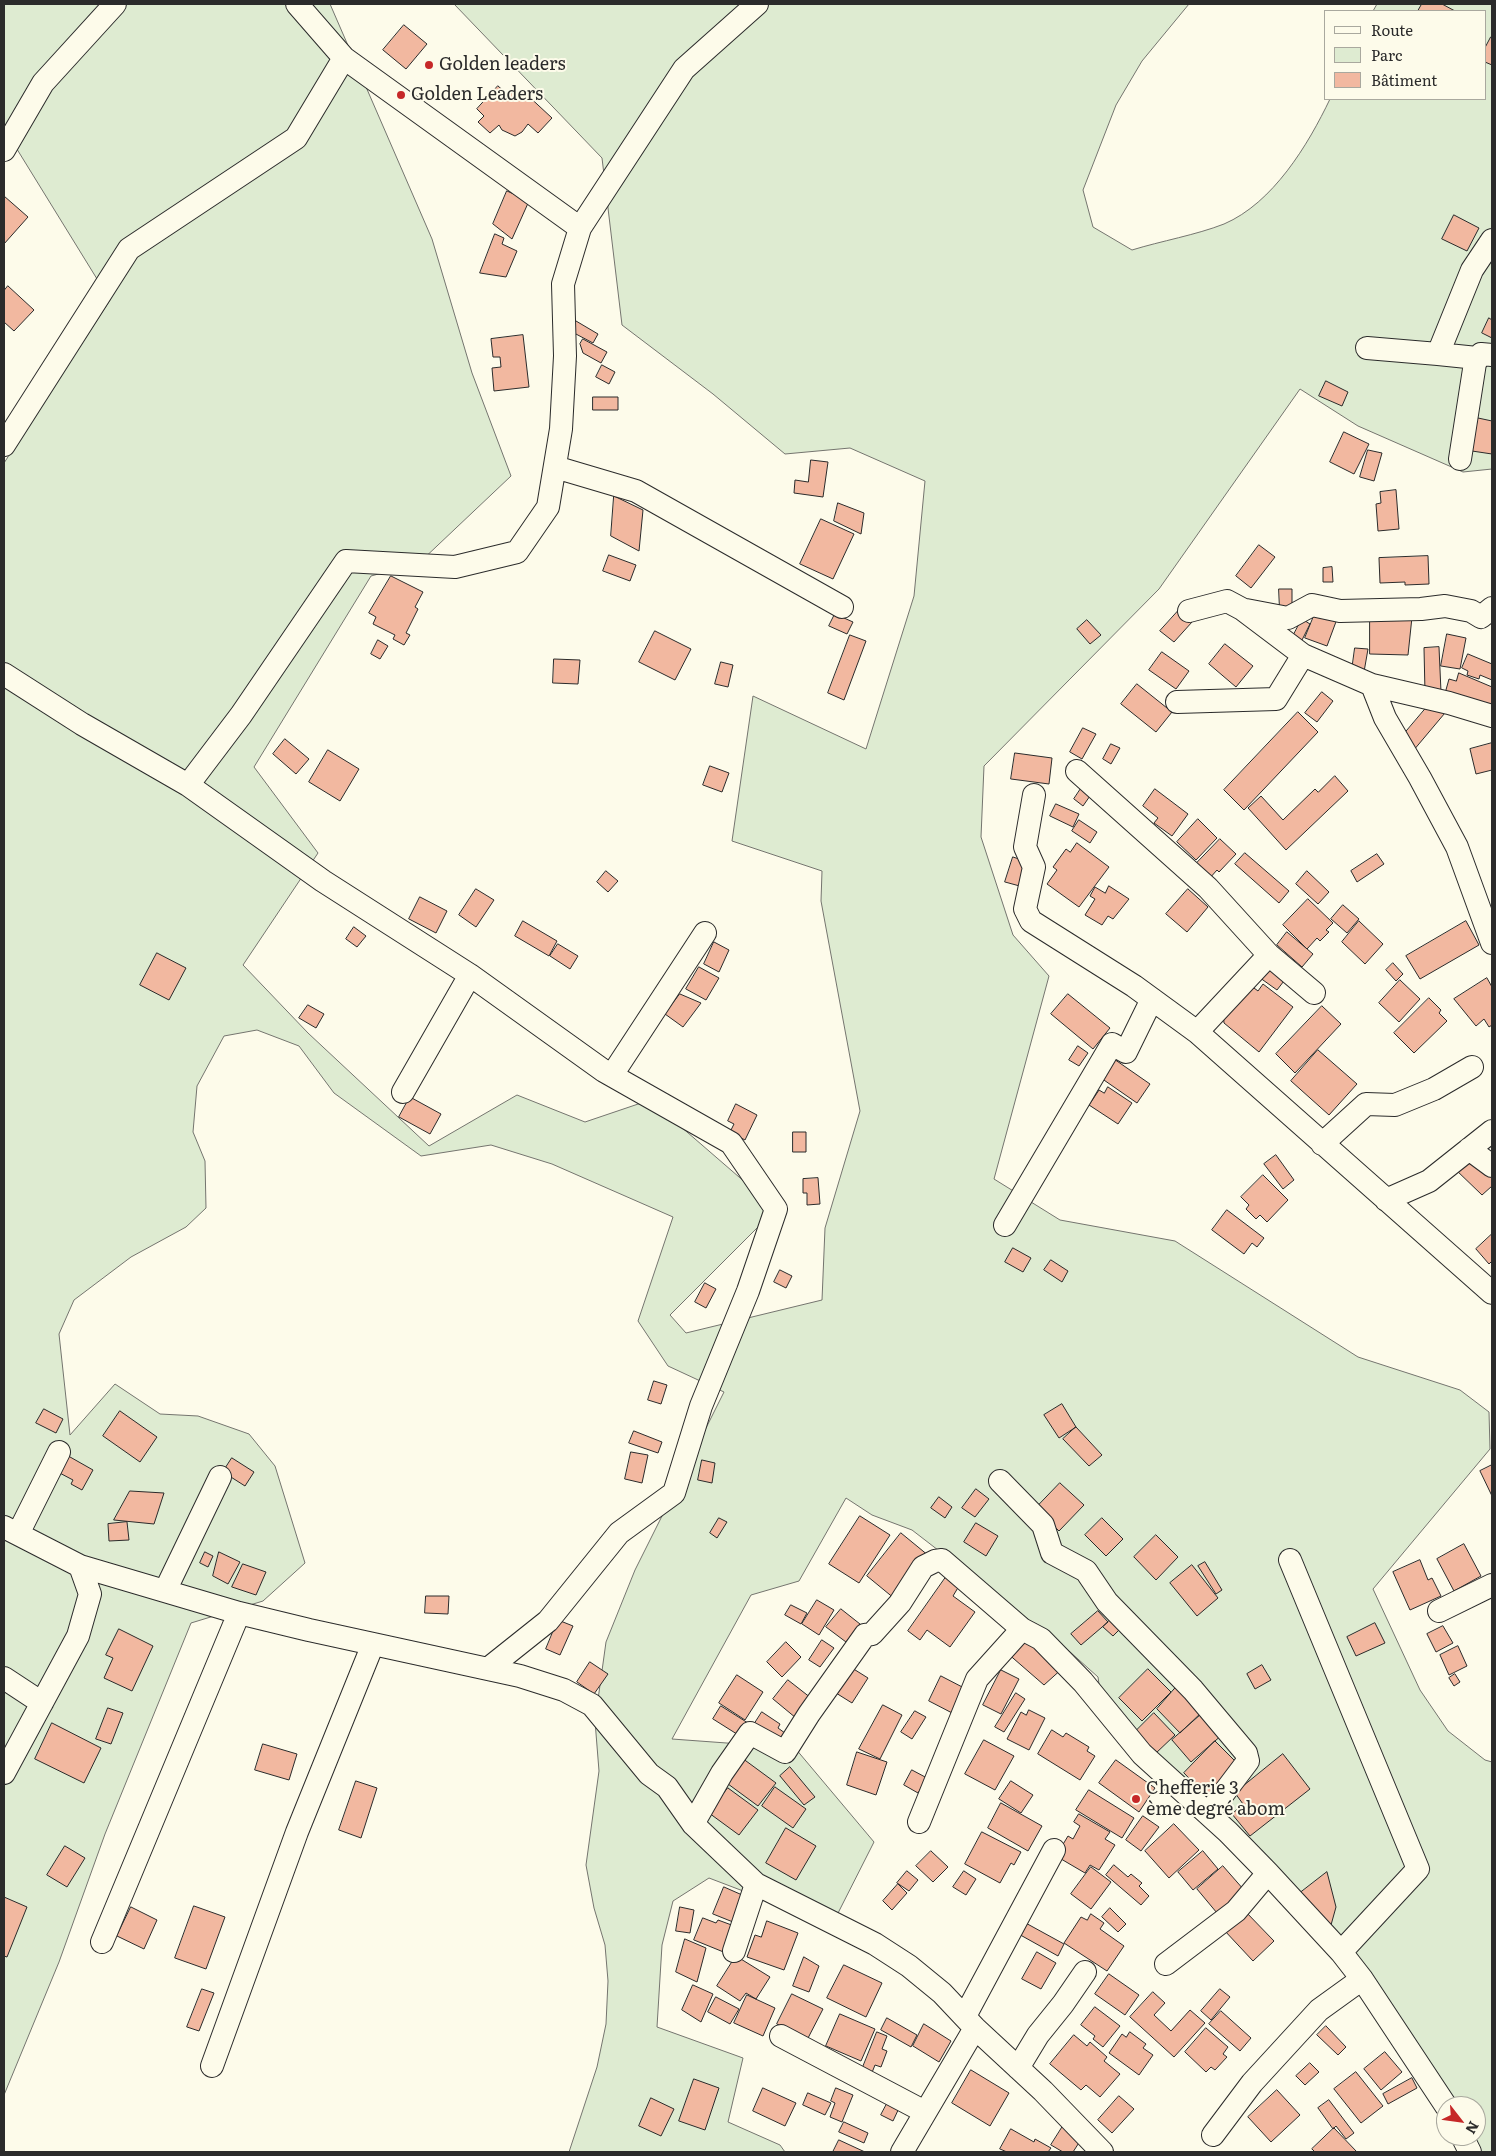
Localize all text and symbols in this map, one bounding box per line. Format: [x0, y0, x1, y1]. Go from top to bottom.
legend [1324, 10, 1486, 100]
text: Route [1371, 18, 1413, 41]
text: Parc [1371, 43, 1402, 66]
place label: Golden leaders [439, 54, 566, 76]
marker: Golden leaders [423, 59, 435, 71]
text: Bâtiment [1371, 68, 1437, 91]
place label: Golden Leaders [411, 84, 543, 106]
marker: Golden Leaders [395, 89, 407, 101]
place label: Chefferie 3 ème degré abom [1146, 1778, 1285, 1820]
marker: Chefferie 3 ème degré abom [1130, 1793, 1142, 1805]
north arrow [1436, 2096, 1486, 2146]
text: N [1462, 2118, 1485, 2138]

